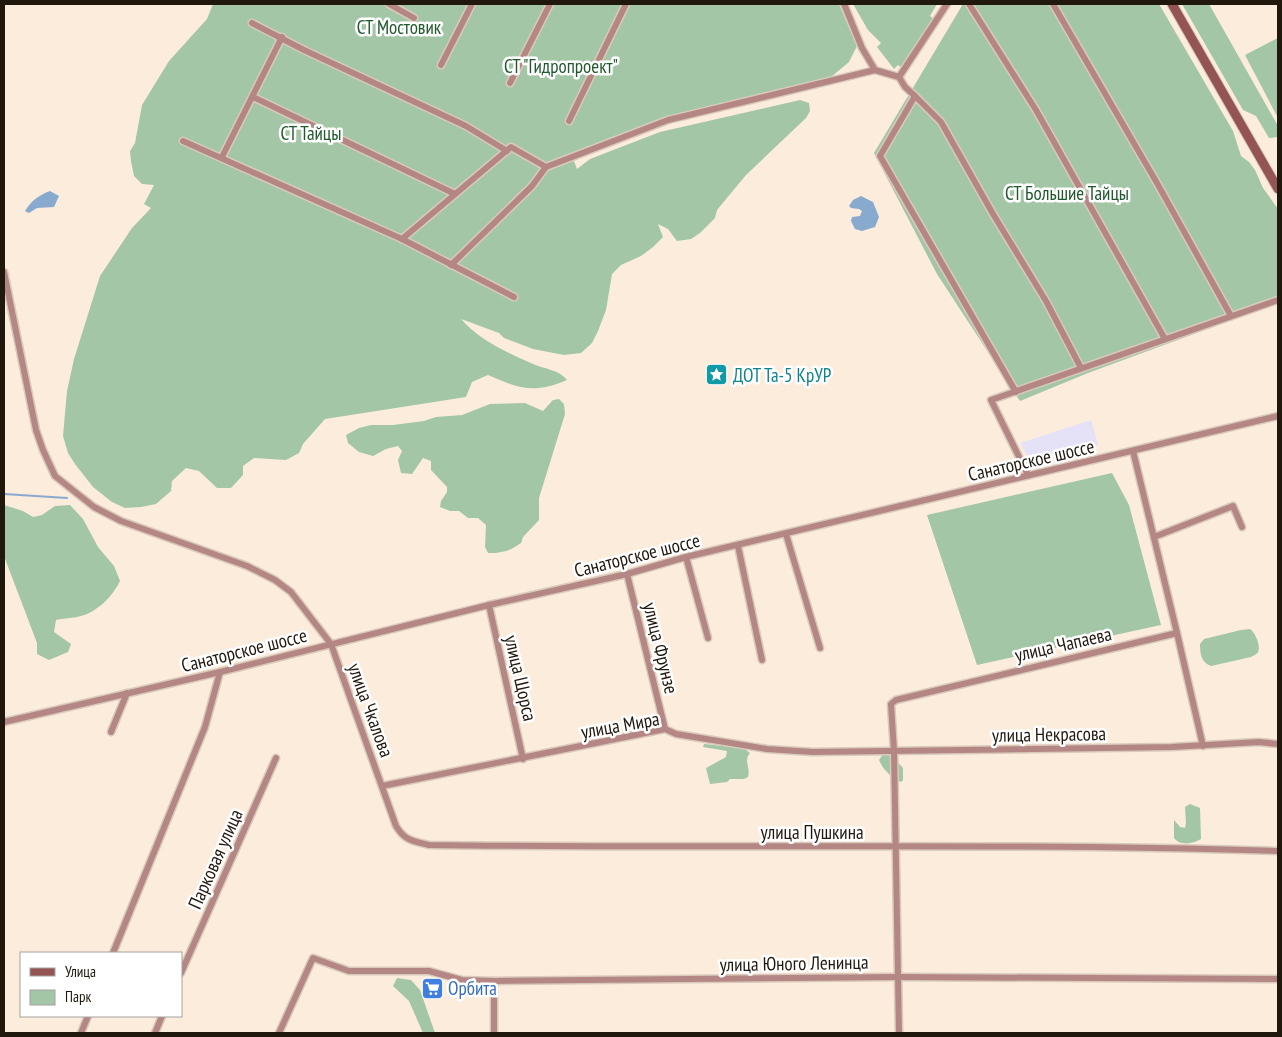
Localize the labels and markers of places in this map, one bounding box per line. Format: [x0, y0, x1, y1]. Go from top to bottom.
place icon: ДОТ Та-5 КрУР [705, 363, 729, 387]
place label: ДОТ Та-5 КрУР [733, 363, 832, 387]
supermarket icon: Орбита [420, 976, 444, 1000]
place label: Орбита [448, 976, 497, 1000]

